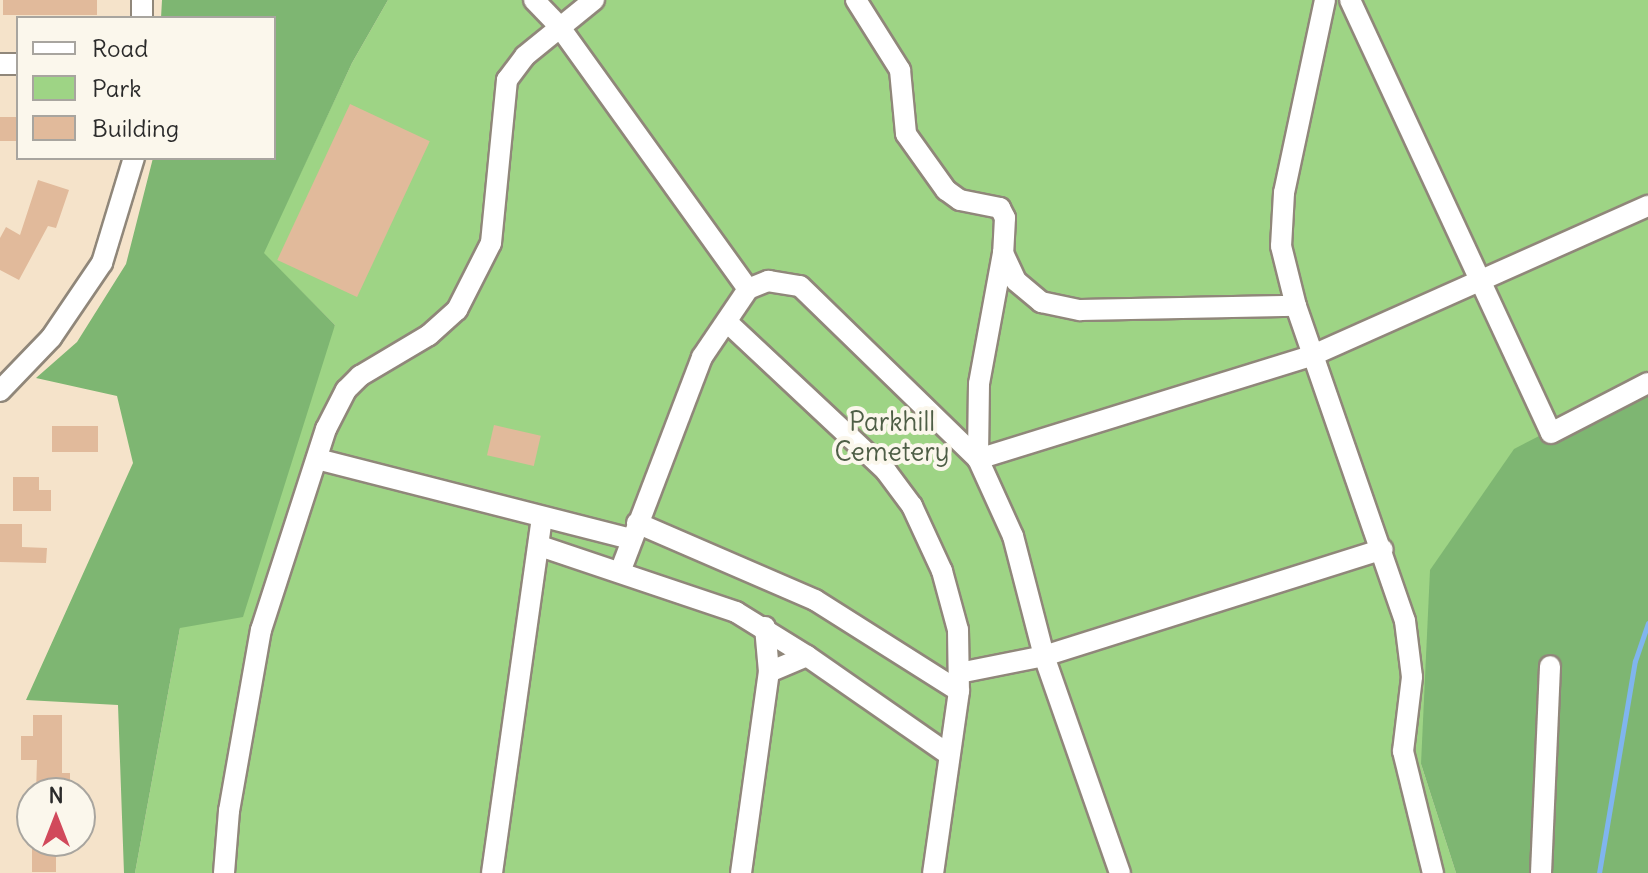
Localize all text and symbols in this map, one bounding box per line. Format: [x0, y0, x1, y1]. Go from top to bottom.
legend [16, 16, 276, 160]
text: Road [92, 33, 148, 63]
text: Park [92, 73, 142, 103]
text: Building [92, 113, 179, 143]
park label: Parkhill Cemetery [834, 406, 950, 468]
north arrow [16, 777, 96, 857]
text: N [48, 781, 64, 809]

